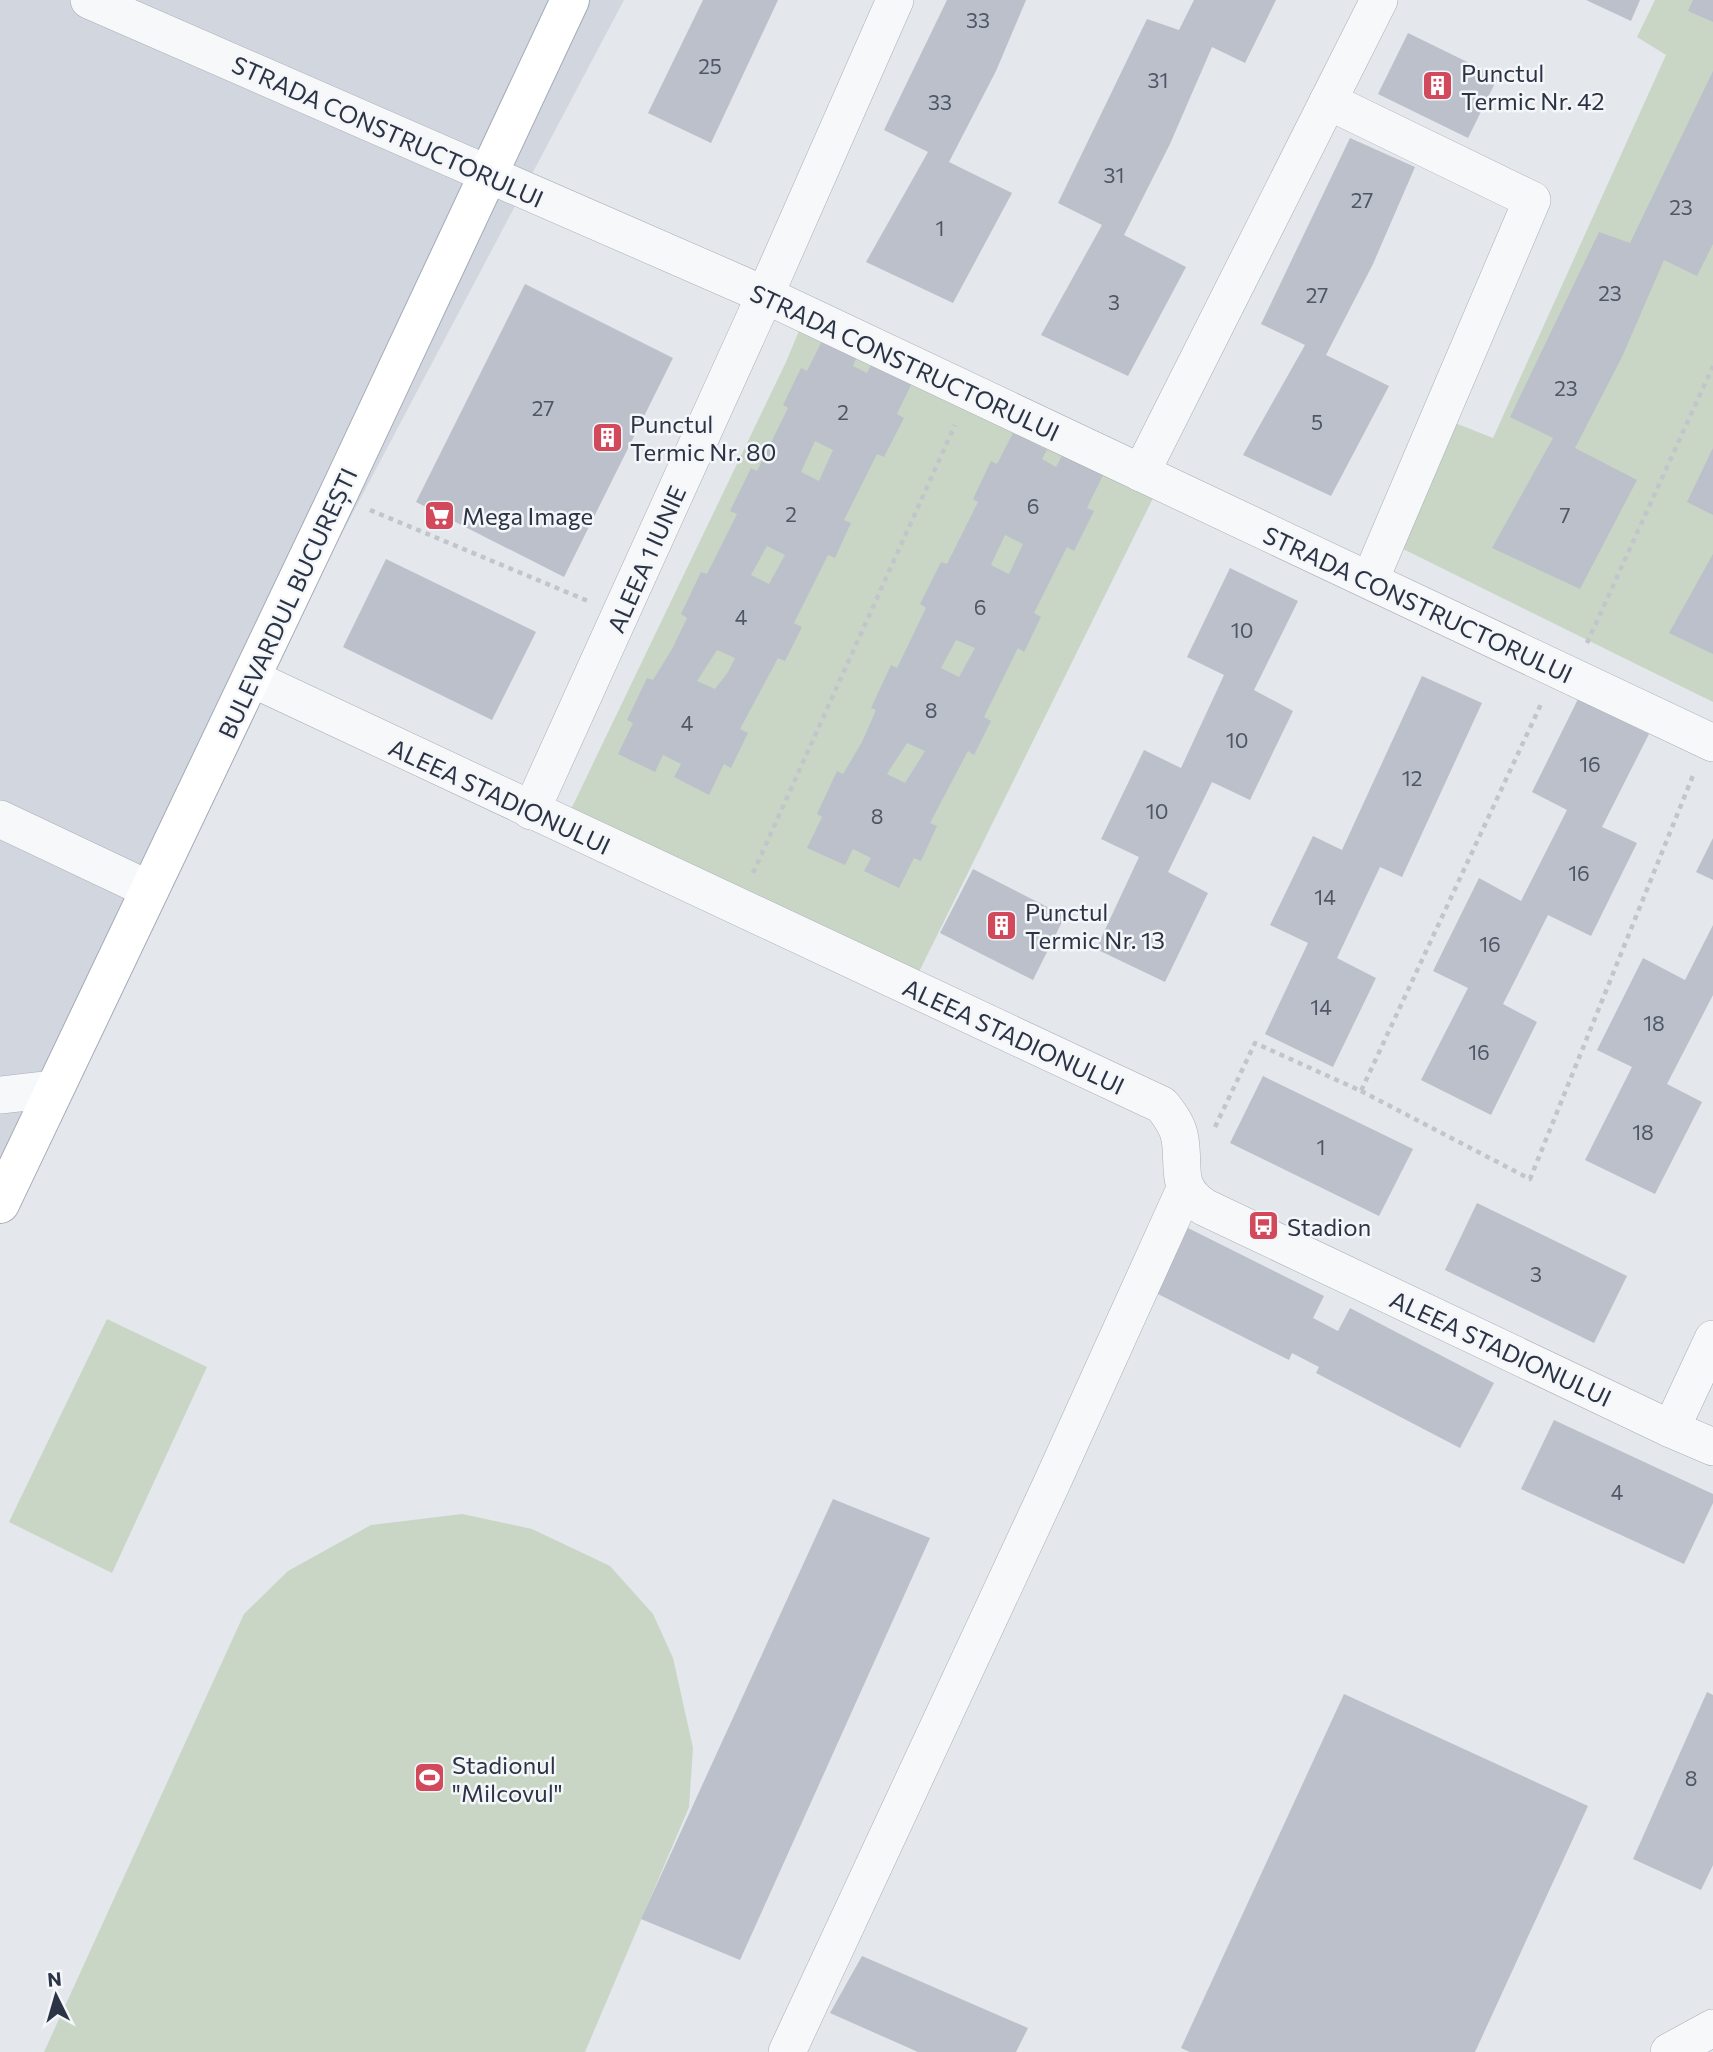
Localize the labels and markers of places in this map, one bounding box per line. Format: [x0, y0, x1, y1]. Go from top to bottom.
place label: Punctul Termic Nr. 42 [1461, 58, 1604, 115]
building icon: Punctul Termic Nr. 42 [1421, 69, 1455, 103]
place label: Punctul Termic Nr. 80 [630, 409, 776, 466]
building icon: Punctul Termic Nr. 80 [590, 420, 624, 454]
supermarket icon: Mega Image [422, 498, 456, 532]
place label: Mega Image [462, 501, 593, 530]
place label: Punctul Termic Nr. 13 [1025, 897, 1165, 954]
building icon: Punctul Termic Nr. 13 [985, 908, 1019, 942]
bus stop icon: Stadion [1247, 1209, 1281, 1243]
place label: Stadion [1287, 1212, 1371, 1241]
place label: Stadionul "Milcovul" [452, 1750, 563, 1807]
sports icon: Stadionul "Milcovul" [412, 1761, 446, 1795]

